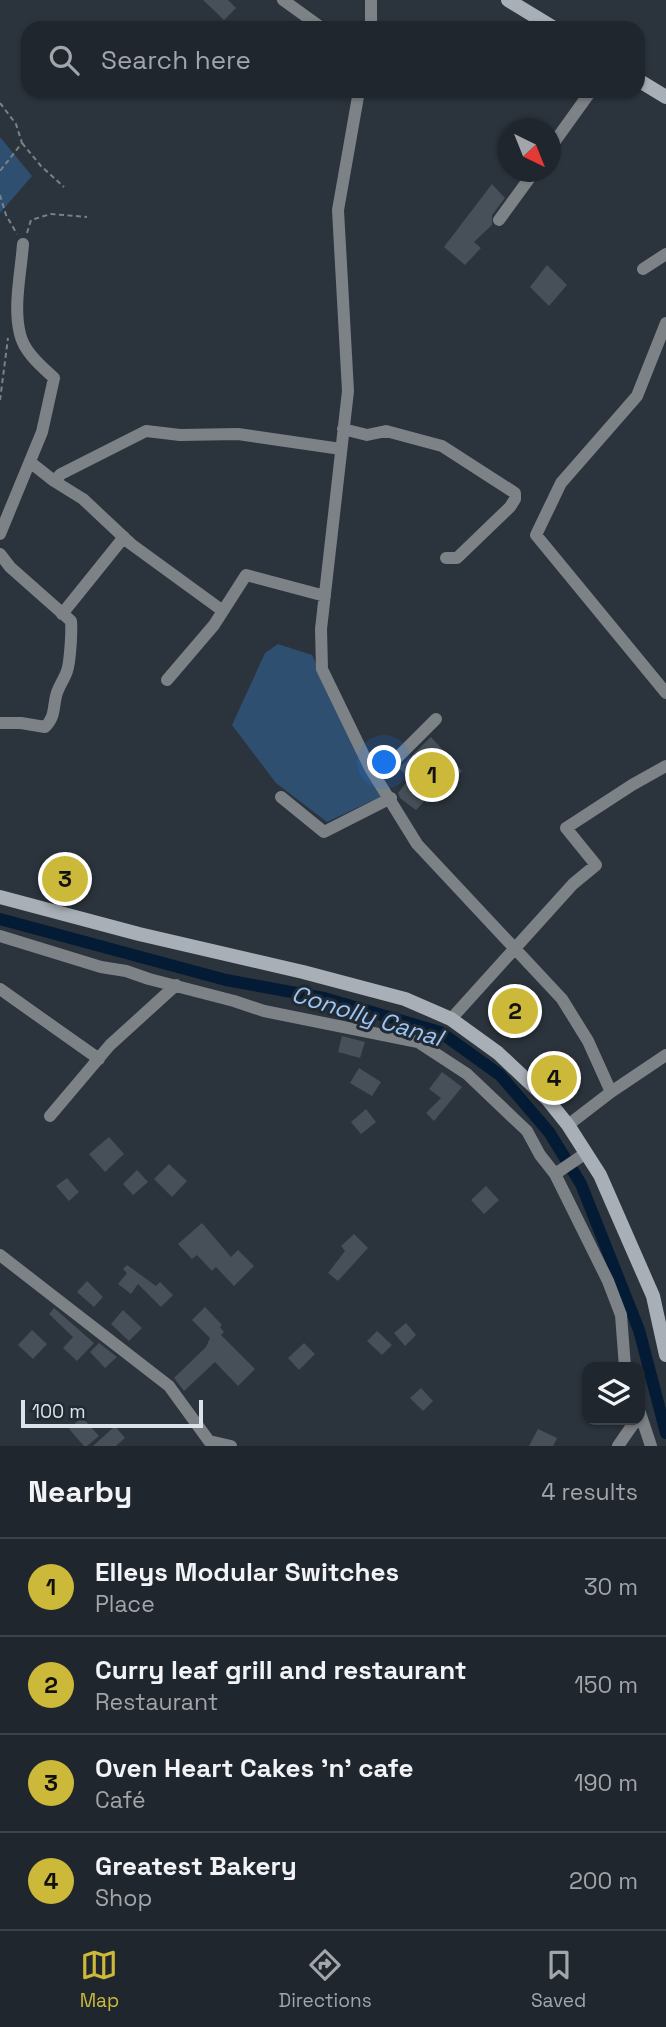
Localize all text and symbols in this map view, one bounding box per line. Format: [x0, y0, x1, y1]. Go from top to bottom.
search box [21, 21, 645, 98]
icon: search [45, 41, 83, 79]
text: Search here [101, 43, 251, 77]
north arrow [498, 119, 561, 182]
your location [367, 745, 401, 779]
pin: 1 [409, 749, 455, 801]
pin: 3 [42, 853, 88, 905]
water label: Conolly Canal [288, 978, 449, 1054]
pin: 2 [492, 985, 538, 1037]
pin: 4 [531, 1052, 577, 1104]
map controls [582, 1362, 645, 1425]
button: layers [582, 1362, 645, 1425]
scale bar [21, 1397, 203, 1429]
text: 100 m [32, 1399, 86, 1424]
text: Nearby [28, 1472, 132, 1511]
text: 4 results [541, 1477, 638, 1507]
text: Elleys Modular Switches [95, 1555, 399, 1589]
text: 1 [46, 1572, 56, 1602]
text: 30 m [584, 1572, 638, 1602]
text: Place [95, 1589, 155, 1619]
text: Curry leaf grill and restaurant [95, 1653, 467, 1687]
text: 2 [44, 1670, 58, 1700]
text: 150 m [574, 1670, 638, 1700]
text: Restaurant [95, 1687, 218, 1717]
text: Oven Heart Cakes 'n' cafe [95, 1751, 414, 1785]
text: 3 [44, 1768, 58, 1798]
text: 190 m [574, 1768, 638, 1798]
text: Café [95, 1785, 146, 1815]
text: Greatest Bakery [95, 1849, 297, 1883]
text: 4 [44, 1866, 58, 1896]
text: 200 m [569, 1866, 638, 1896]
text: Shop [95, 1883, 152, 1913]
tab: Map [80, 1946, 119, 2013]
tab: Directions [279, 1946, 372, 2013]
tab: Saved [531, 1946, 586, 2013]

